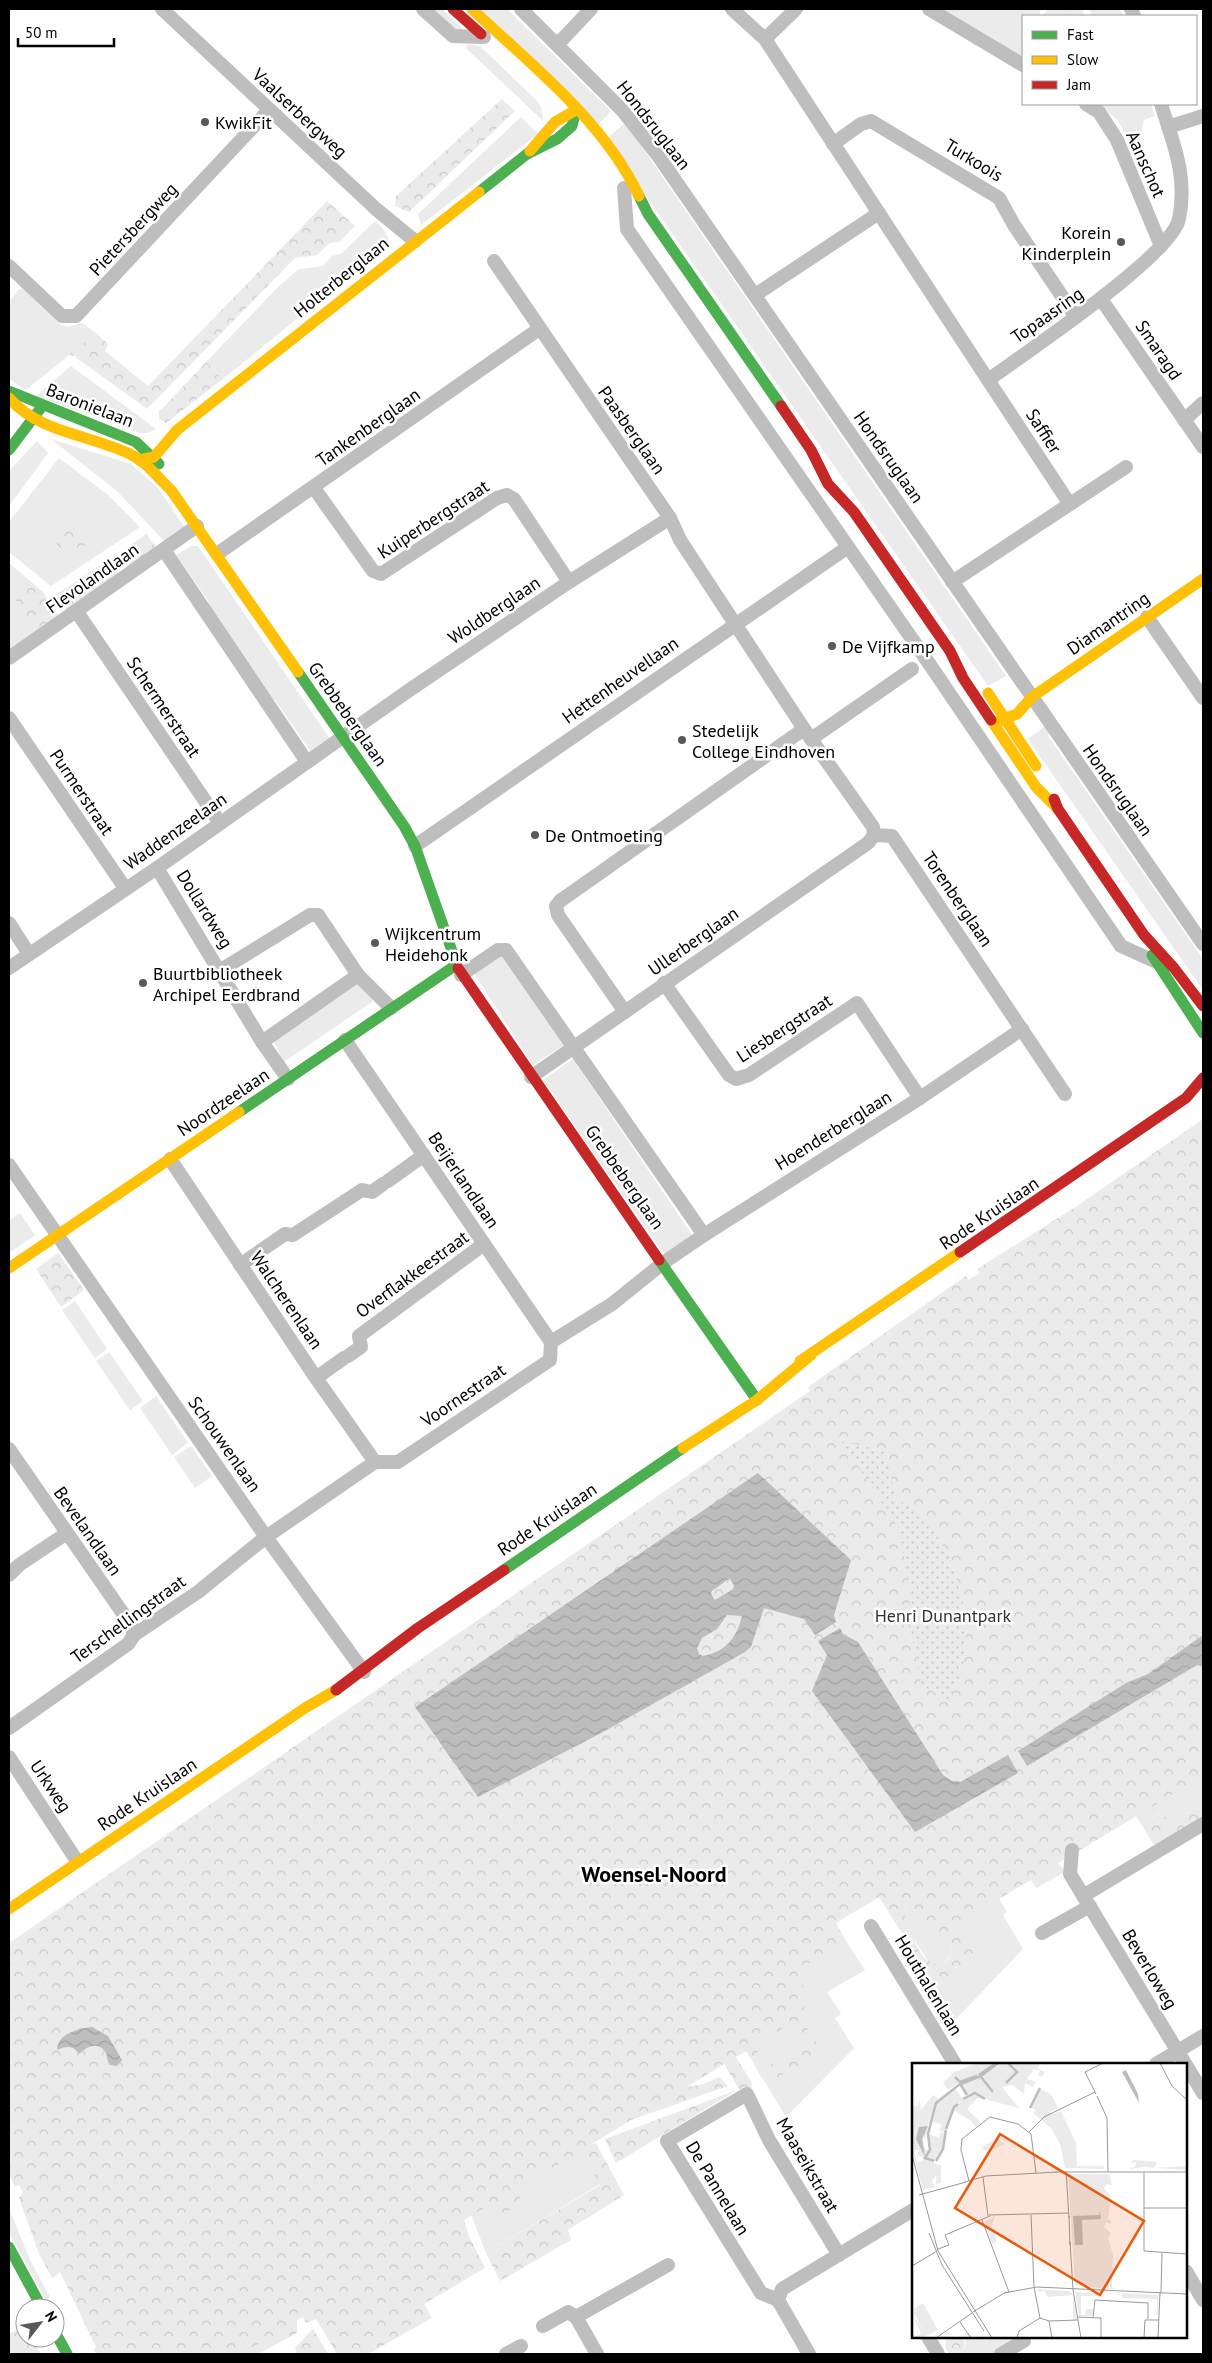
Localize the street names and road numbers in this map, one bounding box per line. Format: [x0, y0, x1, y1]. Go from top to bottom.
street label: Vaalserbergweg [247, 62, 352, 163]
street label: Hondsruglaan [612, 76, 696, 174]
street label: Aanschot [1121, 127, 1171, 201]
street label: Turkoois [941, 134, 1007, 186]
street label: Pietersbergweg [84, 178, 182, 280]
street label: Holterberglaan [289, 232, 393, 322]
street label: Topaasring [1006, 282, 1088, 348]
street label: Smaragd [1131, 316, 1187, 384]
street label: Baronielaan [43, 378, 137, 432]
street label: Paasberglaan [593, 381, 671, 479]
street label: Tankenberglaan [311, 383, 425, 471]
street label: Saffier [1021, 404, 1067, 458]
street label: Hondsruglaan [849, 406, 929, 508]
street label: Kuiperbergstraat [373, 474, 493, 564]
street label: Flevolandlaan [41, 538, 143, 618]
street label: Woldberglaan [443, 571, 545, 649]
street label: Diamantring [1062, 586, 1154, 660]
street label: Hettenheuvellaan [557, 631, 683, 729]
street label: Schermerstraat [122, 652, 206, 762]
street label: Grebbeberglaan [303, 657, 393, 771]
street label: Hondsruglaan [1078, 739, 1158, 841]
street label: Purmerstraat [45, 745, 119, 839]
street label: Waddenzeelaan [119, 787, 231, 875]
street label: Torenberglaan [918, 847, 998, 951]
street label: Dollardweg [172, 865, 238, 953]
street label: Ullerberglaan [643, 901, 743, 981]
street label: Liesbergstraat [732, 989, 836, 1067]
street label: Noordzeelaan [173, 1063, 273, 1141]
street label: Hoenderberglaan [770, 1085, 896, 1175]
street label: Grebbeberglaan [580, 1120, 670, 1234]
street label: Beijerlandlaan [423, 1127, 505, 1233]
street label: Rode Kruislaan [935, 1171, 1043, 1255]
street label: Overflakkeestraat [351, 1225, 473, 1323]
street label: Walcherenlaan [246, 1247, 328, 1353]
street label: Voornestraat [415, 1358, 510, 1432]
street label: Schouwenlaan [183, 1392, 267, 1496]
street label: Rode Kruislaan [493, 1477, 601, 1561]
street label: Bevelandlaan [49, 1482, 127, 1580]
street label: Terschellingstraat [66, 1570, 190, 1668]
street label: Rode Kruislaan [93, 1752, 201, 1836]
street label: Urkweg [25, 1755, 77, 1817]
street label: Beverloweg [1117, 1925, 1183, 2013]
street label: Houthalenlaan [890, 1930, 968, 2040]
street label: Maaseikstraat [772, 2113, 844, 2217]
street label: De Pannelaan [681, 2137, 755, 2239]

